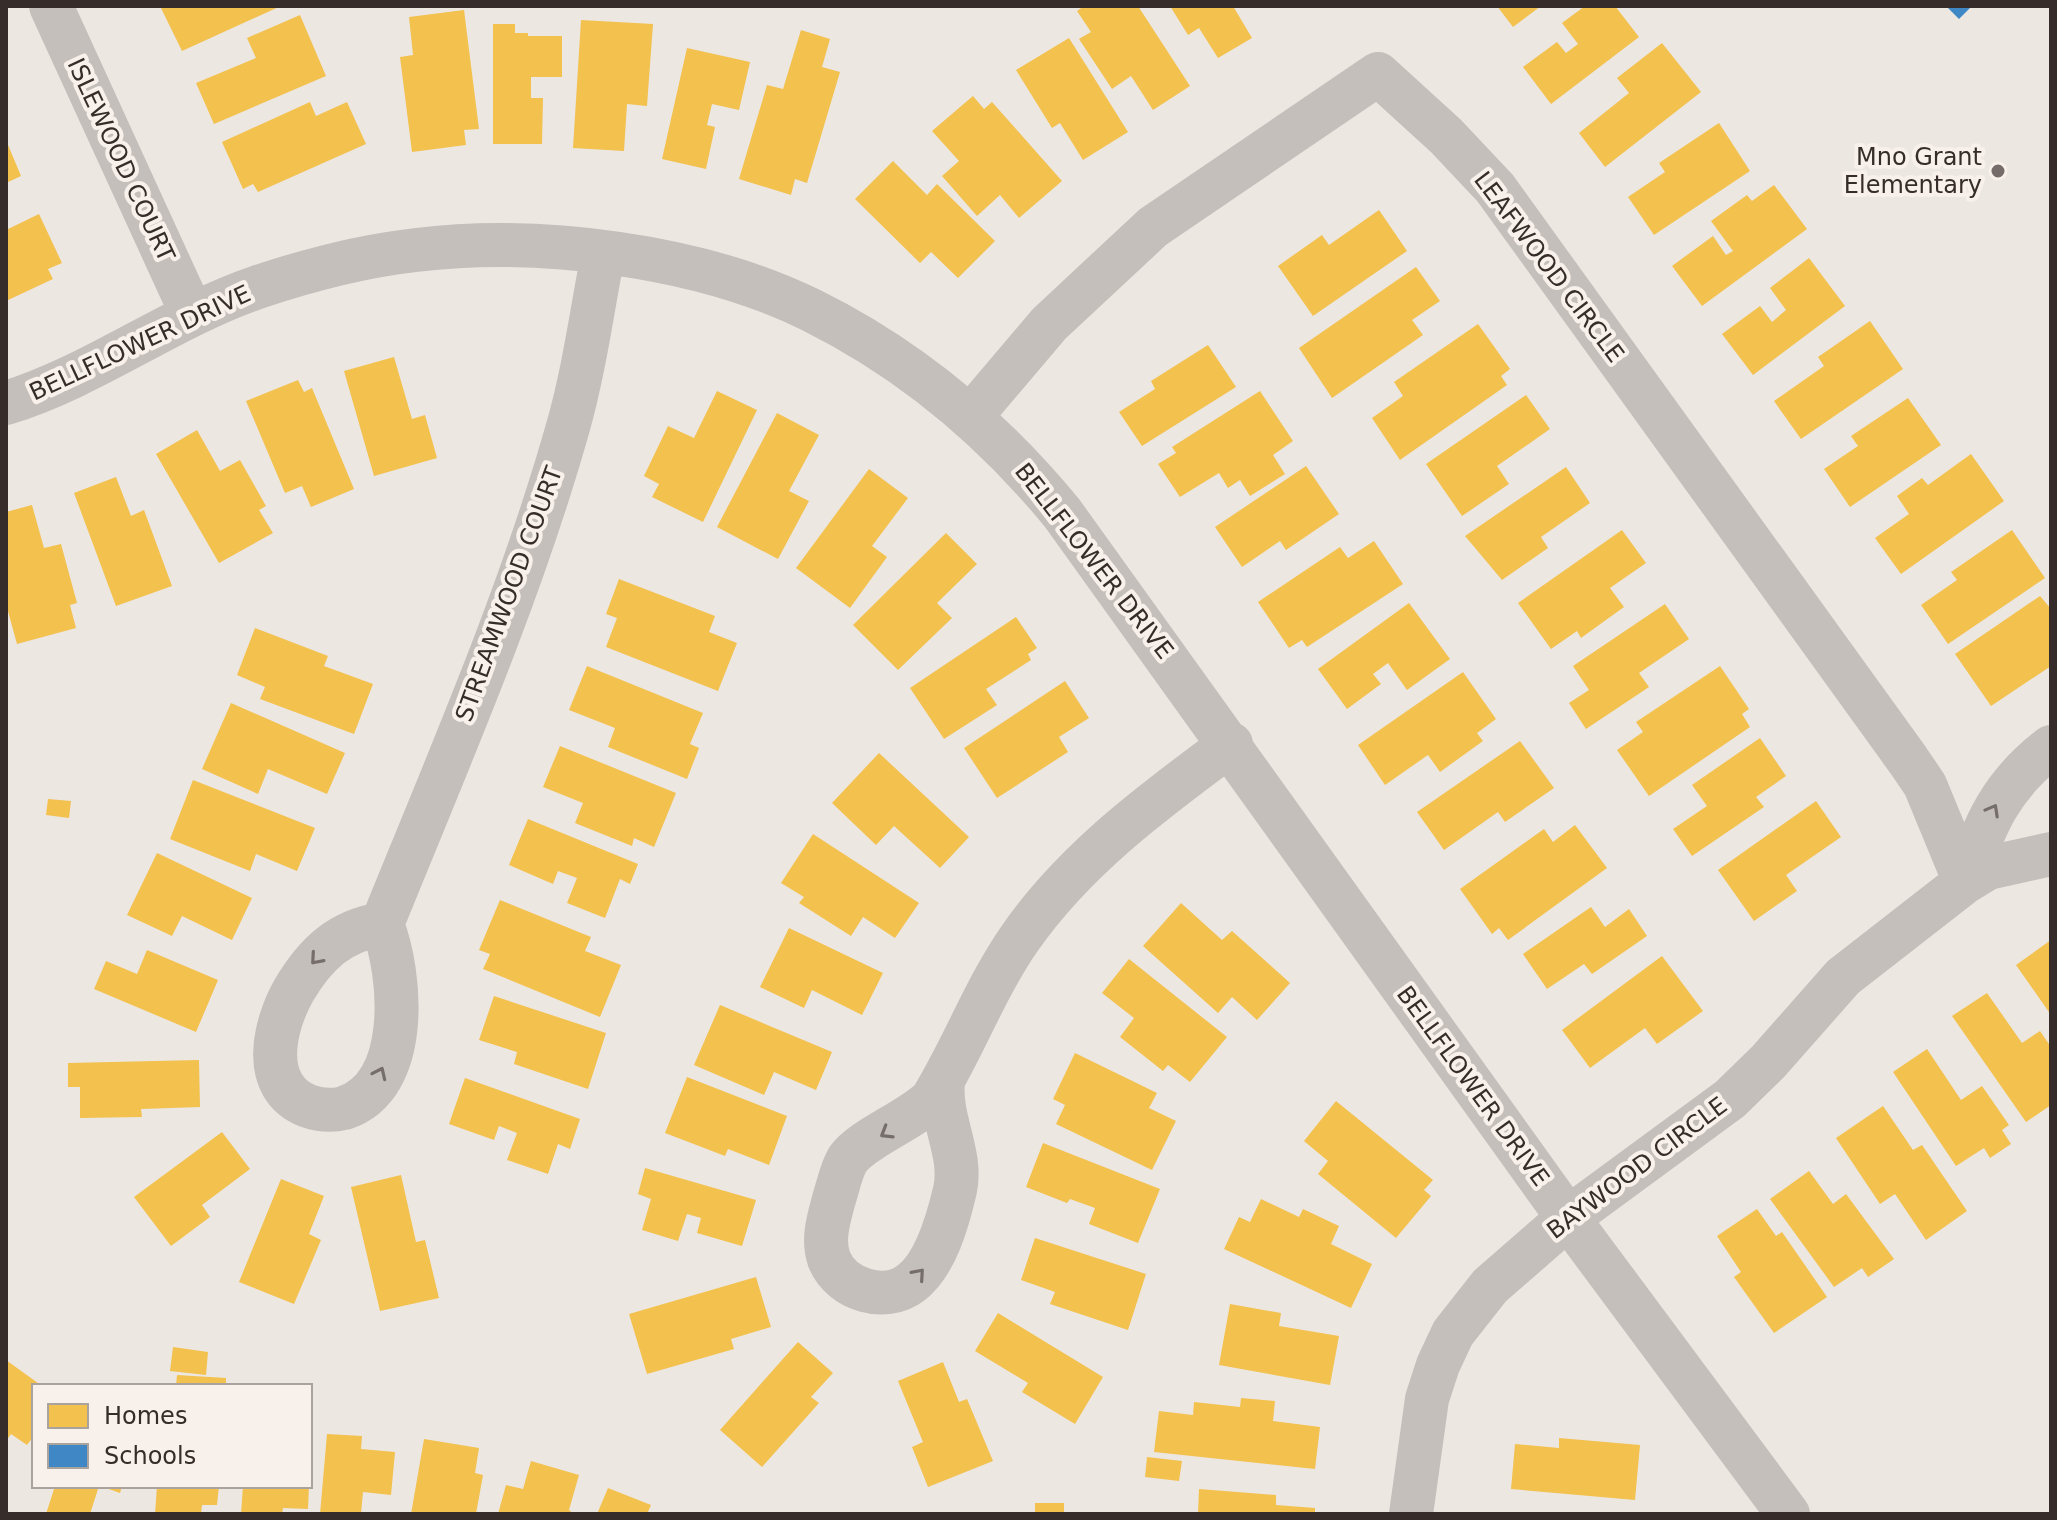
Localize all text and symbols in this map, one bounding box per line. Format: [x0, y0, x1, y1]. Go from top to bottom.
street label: ISLEWOOD COURT [62, 54, 181, 266]
place label: Mno Grant Elementary [1844, 143, 1982, 199]
marker: Mno Grant Elementary [1989, 162, 2007, 180]
street label: LEAFWOOD CIRCLE [1468, 166, 1630, 368]
street label: BELLFLOWER DRIVE [25, 279, 255, 407]
street label: BELLFLOWER DRIVE [1009, 458, 1179, 664]
street label: STREAMWOOD COURT [450, 462, 568, 725]
one-way arrow [1983, 804, 1999, 818]
one-way arrow [311, 950, 325, 965]
street label: BELLFLOWER DRIVE [1391, 980, 1555, 1192]
one-way arrow [370, 1067, 386, 1082]
street label: BAYWOOD CIRCLE [1542, 1091, 1732, 1245]
one-way arrow [880, 1123, 895, 1139]
one-way arrow [909, 1268, 924, 1283]
legend [32, 1384, 312, 1488]
text: Homes [104, 1402, 187, 1430]
text: Schools [104, 1442, 196, 1470]

